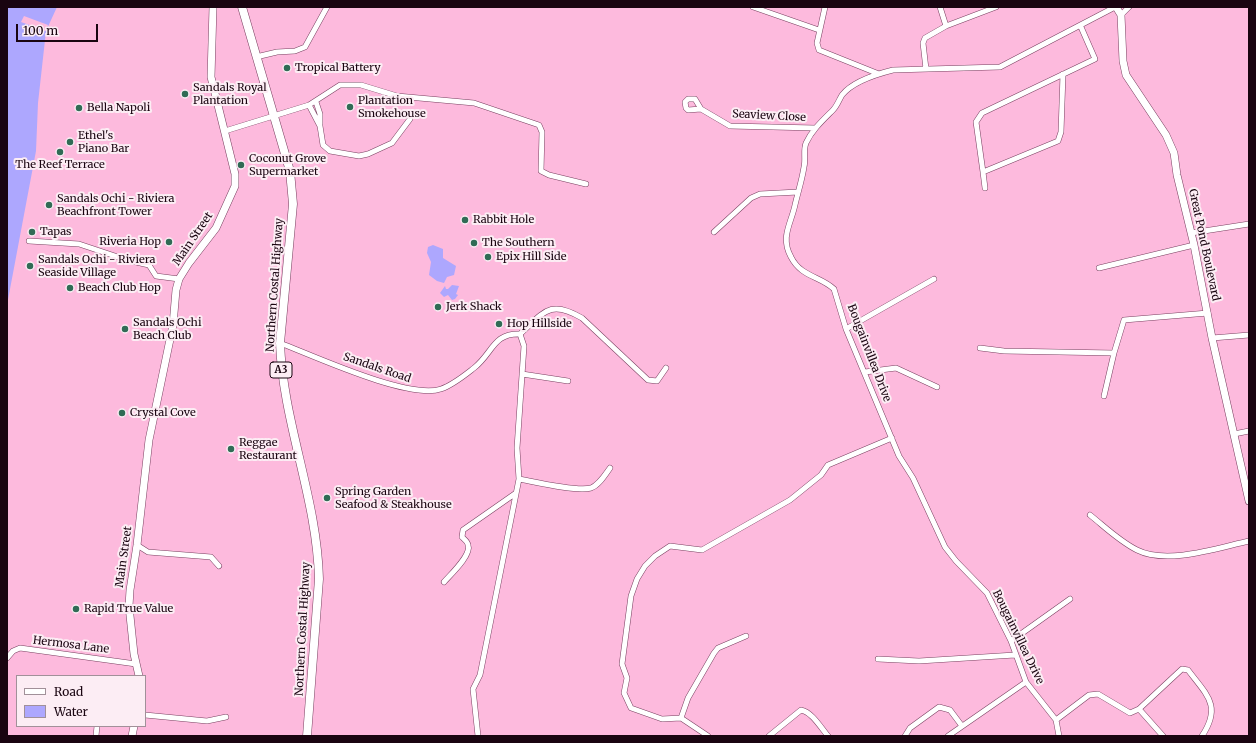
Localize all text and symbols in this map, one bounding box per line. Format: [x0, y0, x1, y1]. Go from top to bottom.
scale bar [18, 16, 100, 42]
text: 100 m [23, 23, 58, 38]
place label: Tropical Battery [295, 61, 381, 75]
marker: Tropical Battery [282, 63, 292, 73]
place label: Sandals Royal Plantation [193, 81, 267, 107]
marker: Sandals Royal Plantation [180, 89, 190, 99]
place label: Plantation Smokehouse [358, 94, 426, 120]
place label: Bella Napoli [87, 101, 150, 115]
marker: Plantation Smokehouse [345, 102, 355, 112]
marker: Bella Napoli [74, 103, 84, 113]
street label: Seaview Close [732, 107, 806, 125]
place label: Ethel's Piano Bar [78, 129, 129, 155]
marker: Ethel's Piano Bar [65, 137, 75, 147]
marker: The Reef Terrace [55, 147, 65, 157]
place label: Coconut Grove Supermarket [249, 152, 326, 178]
place label: The Reef Terrace [15, 158, 105, 172]
marker: Coconut Grove Supermarket [236, 160, 246, 170]
street label: Great Pond Boulevard [1186, 188, 1222, 302]
place label: Sandals Ochi - Riviera Beachfront Tower [57, 192, 174, 218]
marker: Sandals Ochi - Riviera Beachfront Tower [44, 200, 54, 210]
street label: Main Street [170, 210, 216, 268]
place label: Rabbit Hole [473, 213, 534, 227]
marker: Rabbit Hole [460, 215, 470, 225]
street label: Northern Costal Highway [264, 218, 286, 352]
place label: Tapas [40, 225, 71, 239]
marker: Tapas [27, 227, 37, 237]
place label: Riveria Hop [99, 235, 161, 249]
place label: The Southern [482, 236, 555, 250]
marker: Riveria Hop [164, 237, 174, 247]
marker: The Southern [469, 238, 479, 248]
place label: Epix Hill Side [496, 250, 566, 264]
marker: Epix Hill Side [483, 252, 493, 262]
place label: Sandals Ochi - Riviera Seaside Village [38, 253, 155, 279]
marker: Sandals Ochi - Riviera Seaside Village [25, 261, 35, 271]
place label: Beach Club Hop [78, 281, 161, 295]
marker: Beach Club Hop [65, 283, 75, 293]
place label: Jerk Shack [446, 300, 502, 314]
marker: Jerk Shack [433, 302, 443, 312]
street label: Bougainvillea Drive [844, 302, 894, 404]
place label: Sandals Ochi Beach Club [133, 316, 201, 342]
place label: Hop Hillside [507, 317, 572, 331]
marker: Hop Hillside [494, 319, 504, 329]
marker: Sandals Ochi Beach Club [120, 324, 130, 334]
street label: Sandals Road [341, 350, 413, 386]
road number: A3 [270, 362, 292, 378]
place label: Crystal Cove [130, 406, 196, 420]
marker: Crystal Cove [117, 408, 127, 418]
place label: Reggae Restaurant [239, 436, 297, 462]
marker: Reggae Restaurant [226, 444, 236, 454]
place label: Spring Garden Seafood & Steakhouse [335, 485, 452, 511]
marker: Spring Garden Seafood & Steakhouse [322, 493, 332, 503]
street label: Main Street [113, 526, 135, 588]
street label: Northern Costal Highway [293, 562, 313, 696]
street label: Bougainvillea Drive [989, 588, 1047, 686]
place label: Rapid True Value [84, 602, 173, 616]
marker: Rapid True Value [71, 604, 81, 614]
street label: Hermosa Lane [32, 634, 110, 656]
legend [16, 675, 146, 727]
text: Road [54, 684, 83, 699]
text: Water [54, 704, 88, 719]

